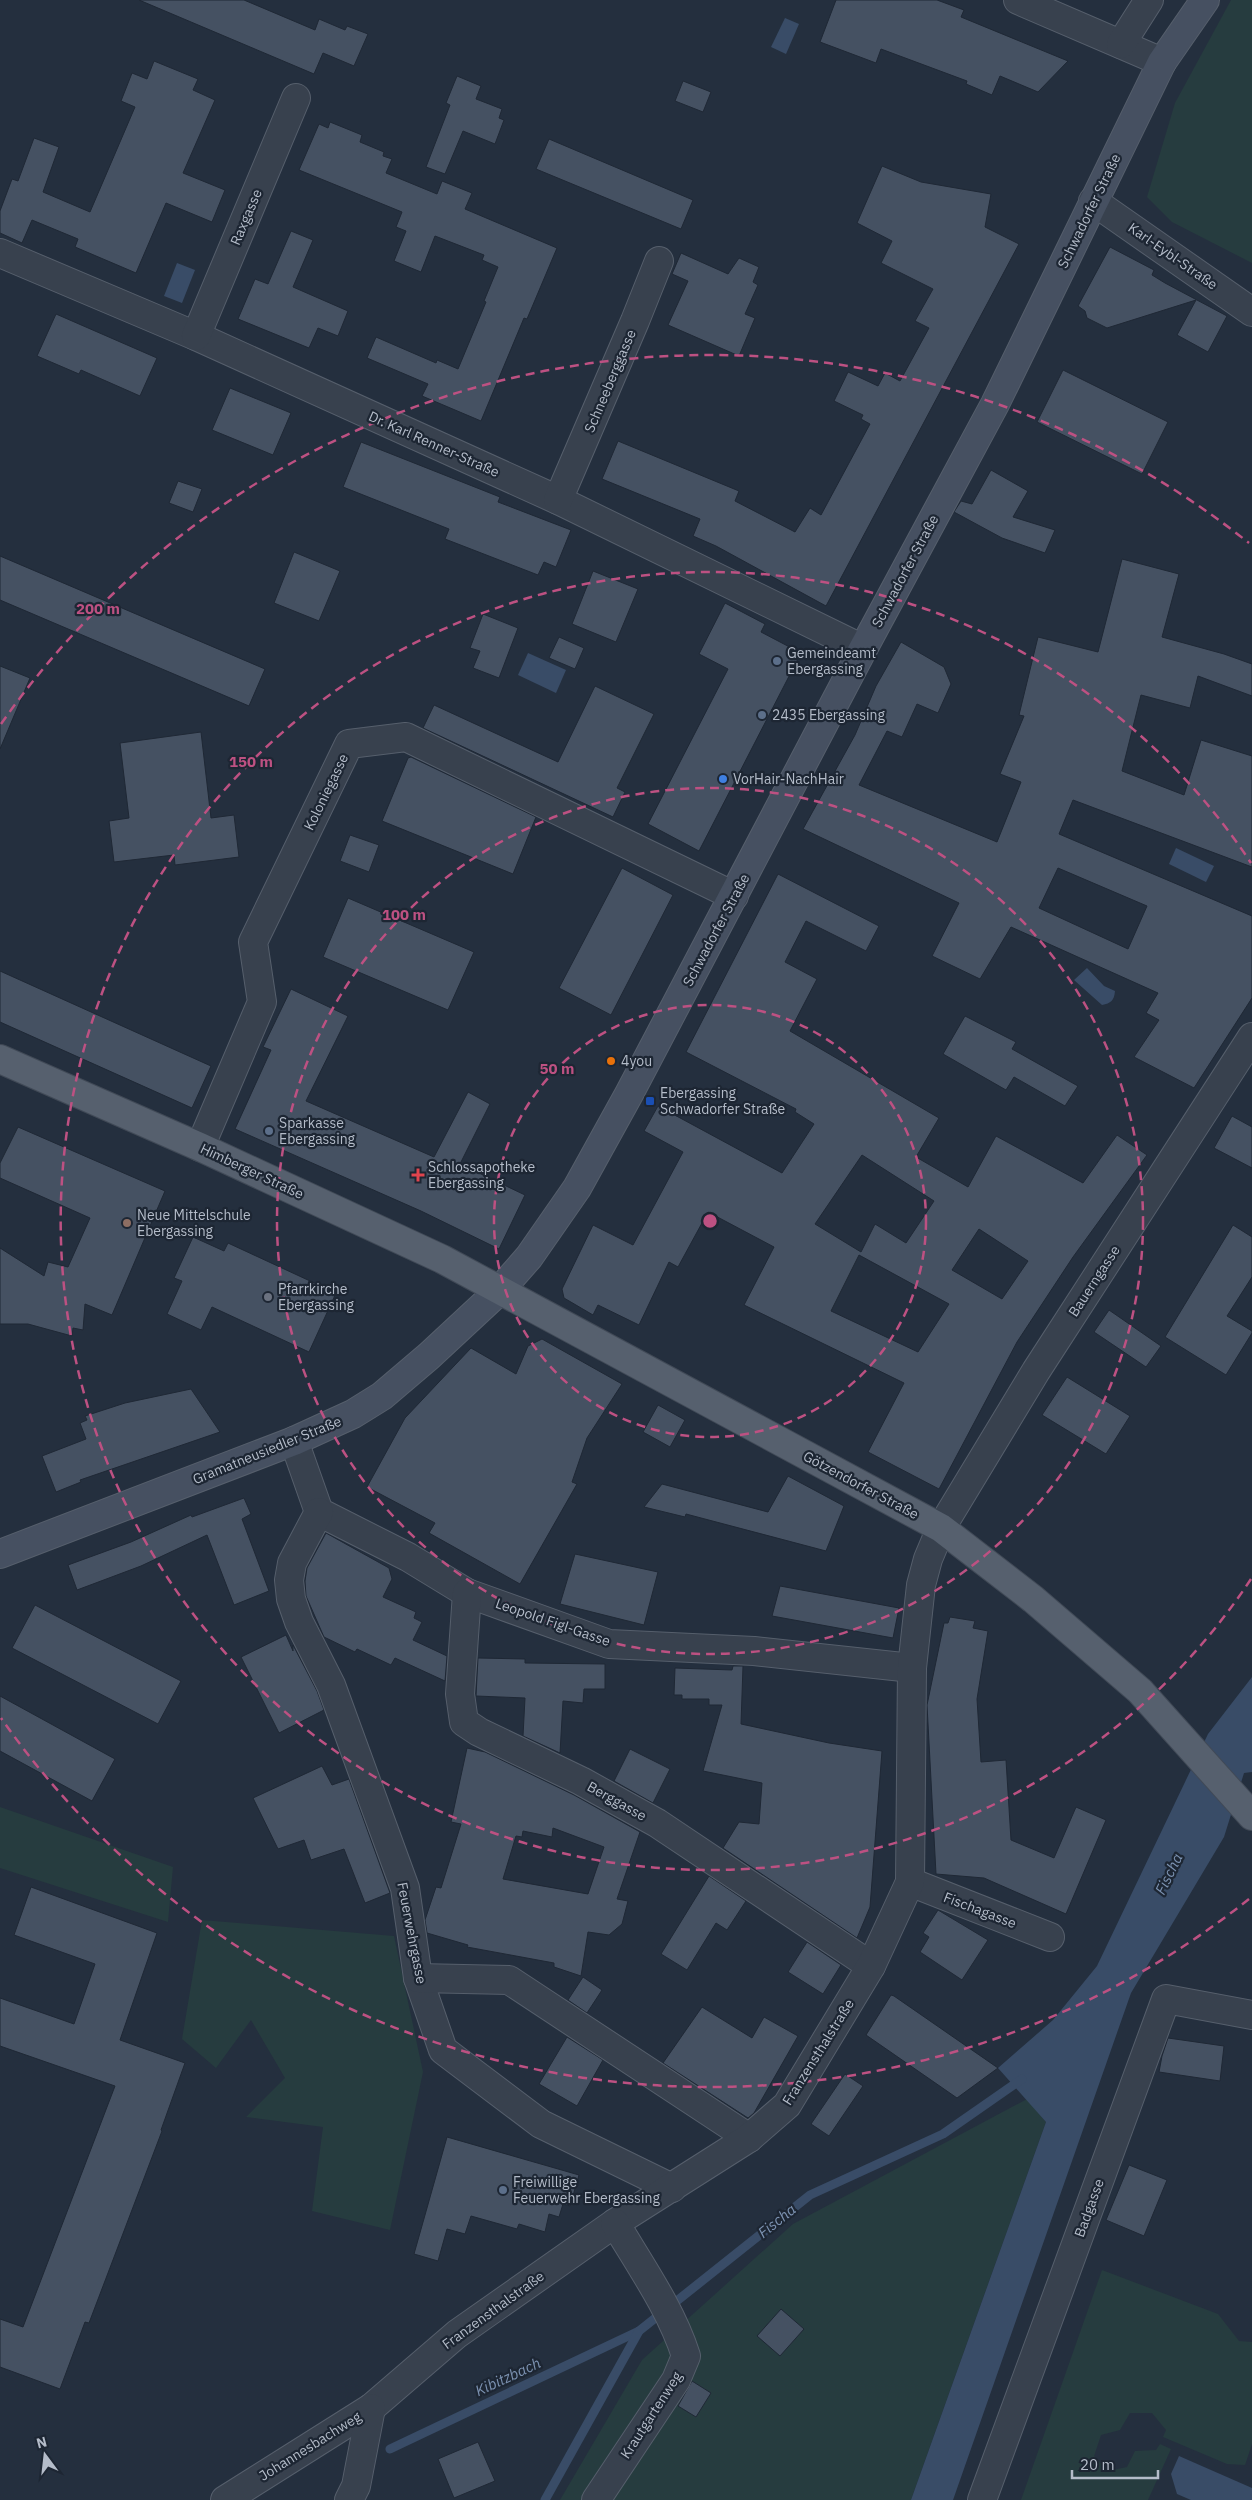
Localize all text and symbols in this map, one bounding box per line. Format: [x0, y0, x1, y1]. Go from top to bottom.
street label: Schwadorfer Straße [1053, 151, 1125, 271]
street label: Raxgasse [226, 186, 266, 248]
street label: Karl-Eybl-Straße [1125, 219, 1221, 294]
street label: Schneeberggasse [580, 326, 640, 435]
street label: Dr. Karl Renner-Straße [366, 407, 503, 481]
street label: Schwadorfer Straße [868, 511, 942, 630]
text: 200 m [76, 599, 120, 618]
place label: Gemeindeamt Ebergassing [787, 644, 876, 678]
marker: Gemeindeamt Ebergassing [771, 655, 783, 667]
place label: 2435 Ebergassing [772, 706, 886, 724]
marker: 2435 Ebergassing [756, 709, 768, 721]
street label: Koloniegasse [300, 750, 352, 833]
text: 150 m [229, 752, 273, 771]
place label: VorHair-NachHair [733, 770, 844, 788]
marker: VorHair-NachHair [717, 773, 729, 785]
street label: Schwadorfer Straße [679, 870, 753, 989]
text: 100 m [382, 905, 426, 924]
place label: 4you [621, 1052, 652, 1070]
marker: 4you [605, 1055, 617, 1067]
text: 50 m [540, 1059, 574, 1078]
place label: Ebergassing Schwadorfer Straße [660, 1084, 785, 1118]
marker: Ebergassing Schwadorfer Straße [644, 1095, 656, 1107]
place label: Sparkasse Ebergassing [279, 1114, 356, 1148]
marker: Sparkasse Ebergassing [263, 1125, 275, 1137]
street label: Himberger Straße [197, 1139, 307, 1203]
place label: Schlossapotheke Ebergassing [428, 1158, 535, 1192]
marker: Schlossapotheke Ebergassing [412, 1169, 424, 1181]
place label: Neue Mittelschule Ebergassing [137, 1206, 251, 1240]
centre of rings [701, 1212, 719, 1230]
marker: Neue Mittelschule Ebergassing [121, 1217, 133, 1229]
street label: Bauerngasse [1064, 1242, 1124, 1320]
place label: Pfarrkirche Ebergassing [278, 1280, 355, 1314]
marker: Pfarrkirche Ebergassing [262, 1291, 274, 1303]
street label: Gramatneusiedler Straße [190, 1412, 344, 1488]
street label: Götzendorfer Straße [800, 1447, 922, 1523]
street label: Leopold Figl-Gasse [493, 1594, 613, 1650]
street label: Berggasse [584, 1777, 650, 1825]
water label: Fischa [1150, 1850, 1187, 1898]
street label: Feuerwehrgasse [393, 1881, 431, 1986]
street label: Fischagasse [941, 1888, 1019, 1932]
street label: Franzensthalstraße [778, 1995, 858, 2108]
place label: Freiwillige Feuerwehr Ebergassing [513, 2173, 660, 2207]
street label: Badgasse [1070, 2176, 1108, 2240]
marker: Freiwillige Feuerwehr Ebergassing [497, 2184, 509, 2196]
water label: Fischa [754, 2199, 800, 2242]
street label: Franzensthalstraße [438, 2267, 548, 2353]
water label: Kibitzbach [472, 2353, 544, 2400]
street label: Krautgartenweg [616, 2368, 686, 2462]
street label: Johannesbachweg [256, 2407, 365, 2485]
north arrow [20, 2430, 70, 2480]
text: N [34, 2432, 49, 2452]
scale bar [1072, 2448, 1158, 2480]
text: 20 m [1080, 2455, 1115, 2474]

